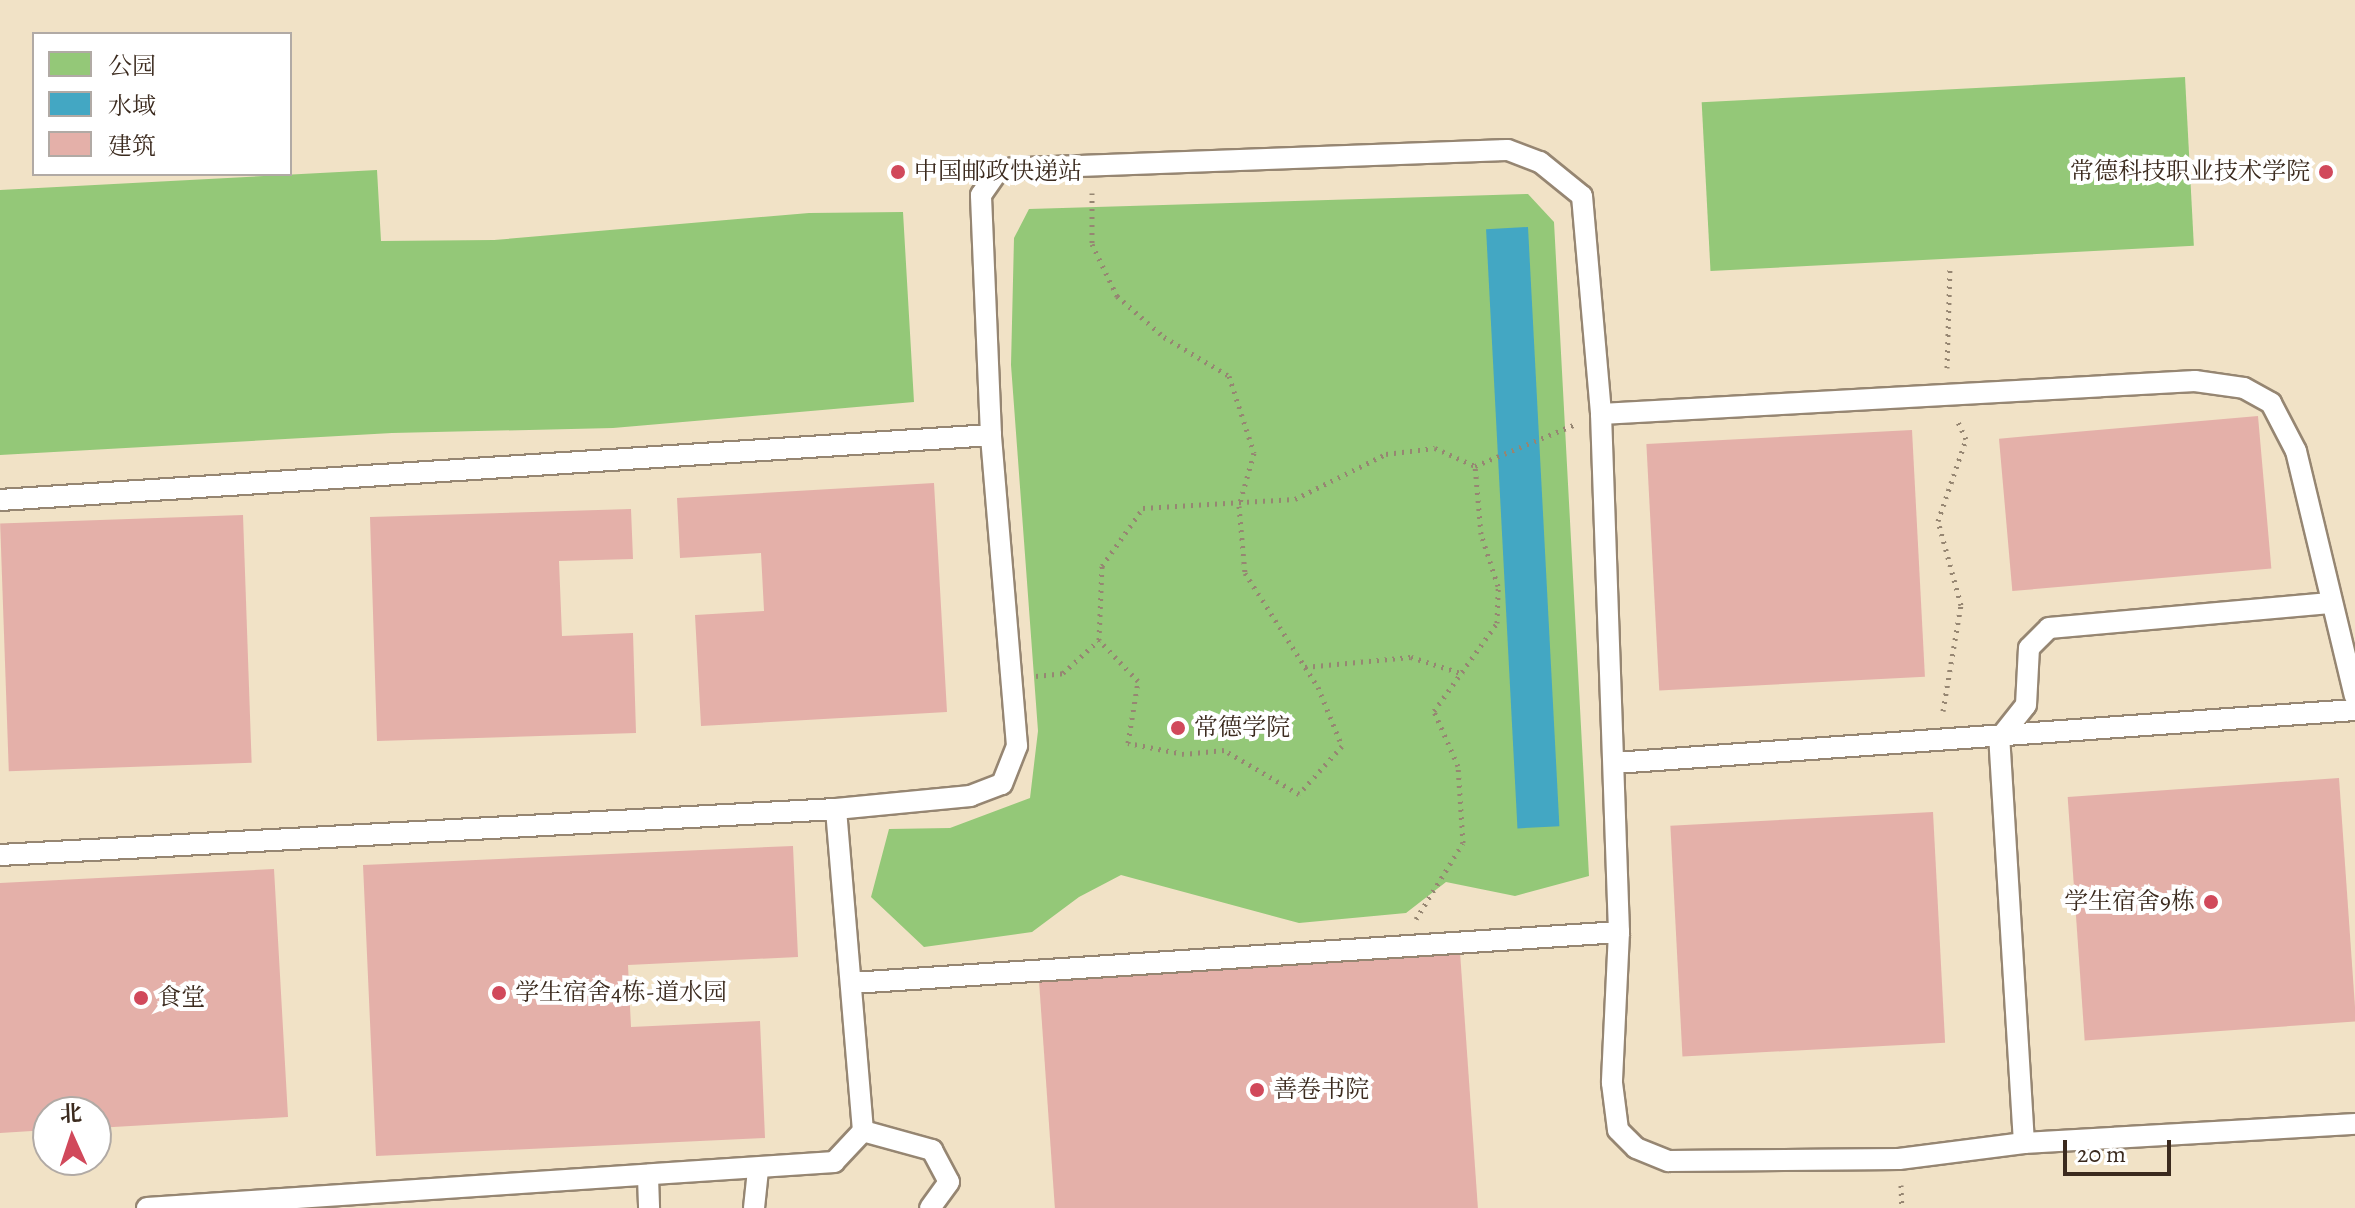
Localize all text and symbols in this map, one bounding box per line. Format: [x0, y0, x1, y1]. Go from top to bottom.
legend [32, 32, 292, 176]
text: 公园 [108, 50, 156, 82]
text: 水域 [108, 90, 156, 122]
text: 建筑 [108, 130, 156, 162]
place label: 中国邮政快递站 [914, 158, 1082, 186]
place label: 常德科技职业技术学院 [2070, 158, 2310, 186]
marker: 中国邮政快递站 [889, 163, 907, 181]
marker: 常德科技职业技术学院 [2317, 163, 2335, 181]
place label: 常德学院 [1194, 714, 1290, 742]
marker: 常德学院 [1169, 719, 1187, 737]
place label: 学生宿舍9栋 [2064, 888, 2195, 916]
marker: 学生宿舍9栋 [2202, 893, 2220, 911]
place label: 学生宿舍4栋-道水园 [515, 979, 727, 1007]
place label: 食堂 [157, 984, 205, 1012]
marker: 学生宿舍4栋-道水园 [490, 984, 508, 1002]
marker: 食堂 [132, 989, 150, 1007]
place label: 善卷书院 [1273, 1076, 1369, 1104]
marker: 善卷书院 [1248, 1081, 1266, 1099]
north arrow [32, 1096, 112, 1176]
text: 北 [59, 1098, 83, 1130]
scale bar [2067, 1124, 2175, 1174]
text: 20 m [2077, 1138, 2126, 1170]

